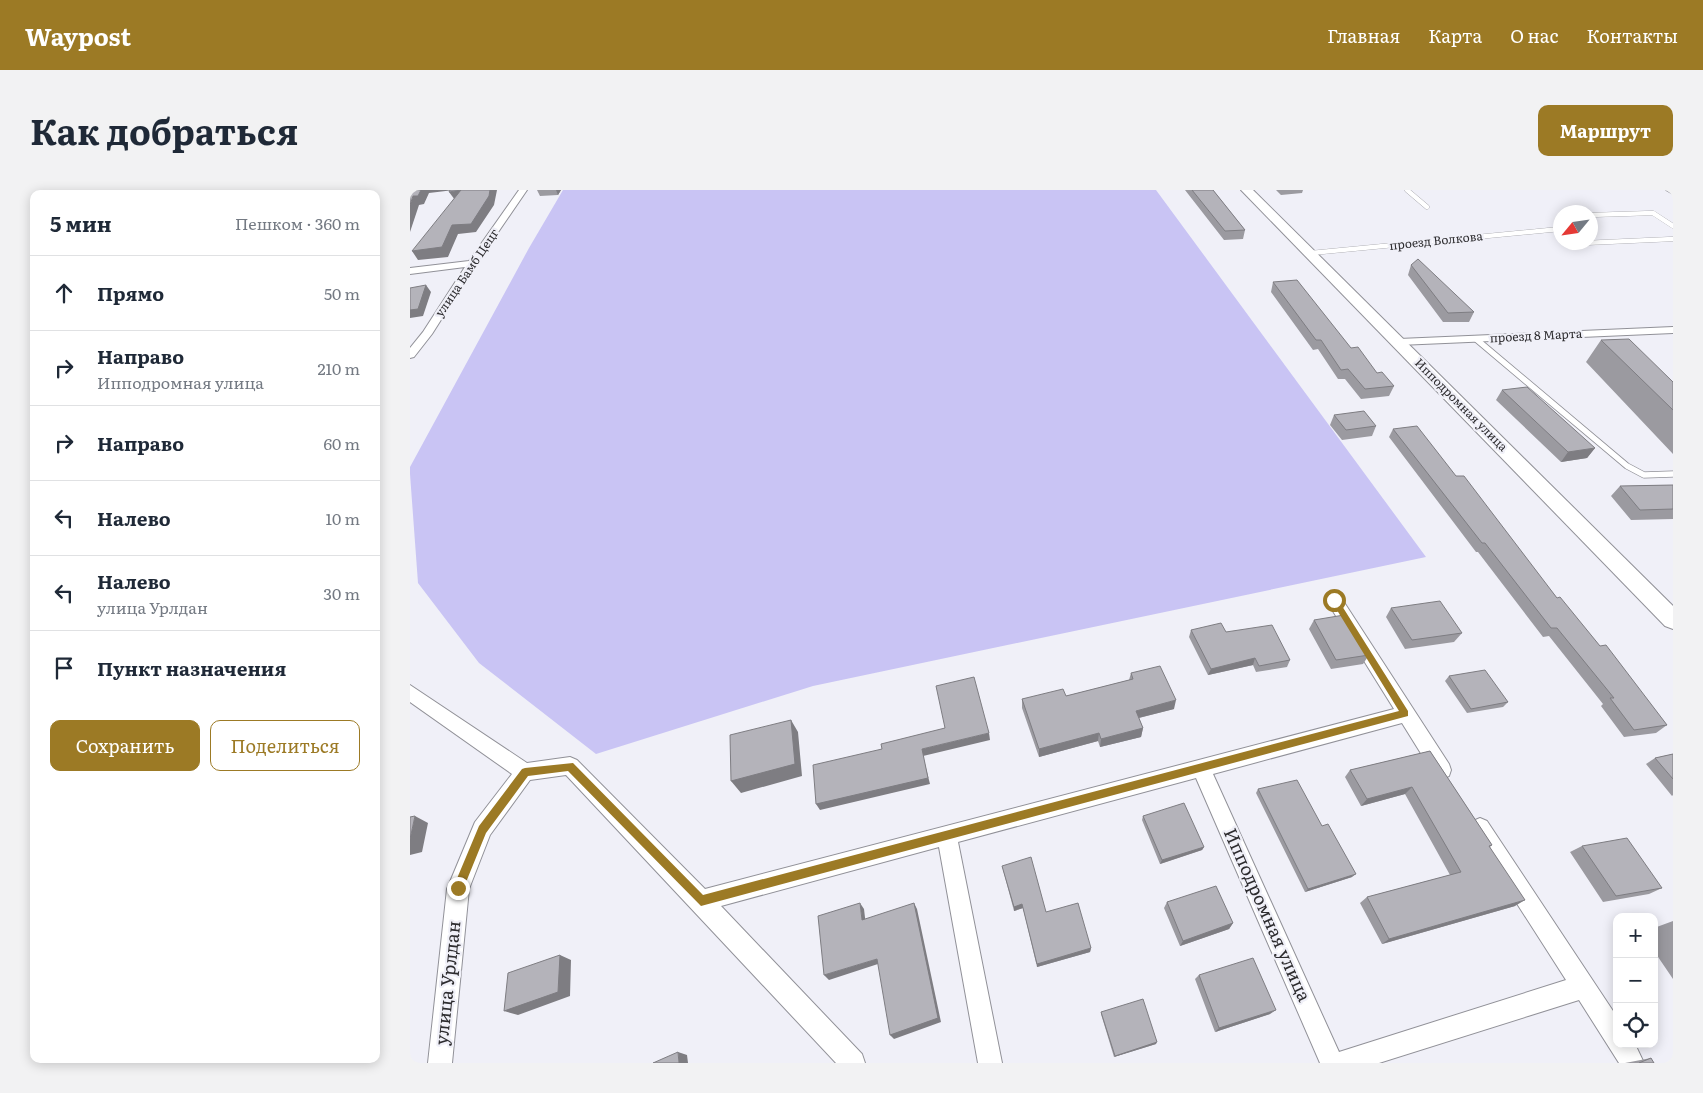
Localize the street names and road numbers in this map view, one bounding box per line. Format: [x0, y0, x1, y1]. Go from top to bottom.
street label: улица Бамб Цецг [430, 225, 502, 320]
street label: проезд Волкова [1388, 226, 1484, 254]
street label: проезд 8 Марта [1489, 324, 1583, 346]
street label: Ипподромная улица [1411, 354, 1513, 455]
street label: Ипподромная улица [1218, 823, 1319, 1006]
street label: улица Урлдан [427, 919, 466, 1046]

